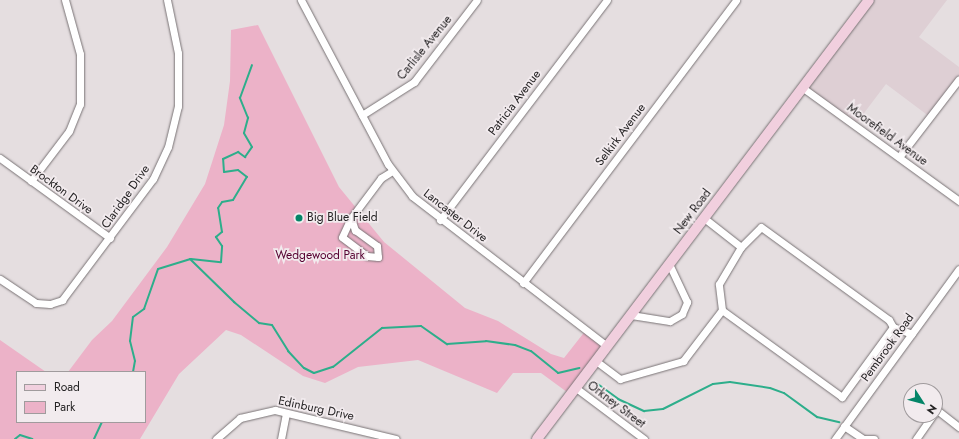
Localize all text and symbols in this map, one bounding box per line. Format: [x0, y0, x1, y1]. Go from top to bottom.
street label: Carlisle Avenue [395, 13, 455, 83]
street label: Patricia Avenue [486, 68, 544, 138]
street label: Selkirk Avenue [593, 101, 649, 169]
street label: Moorefield Avenue [844, 101, 930, 169]
street label: Brockton Drive [27, 162, 95, 218]
street label: Claridge Drive [99, 163, 153, 231]
street label: Lancaster Drive [420, 187, 490, 245]
street label: New Road [671, 187, 715, 237]
place label: Big Blue Field [307, 211, 378, 225]
marker: Big Blue Field [294, 213, 304, 223]
park label: Wedgewood Park [275, 249, 365, 263]
street label: Pembrook Road [859, 311, 917, 385]
legend [16, 371, 146, 423]
text: Road [54, 378, 80, 396]
street label: Orkney Street [584, 379, 648, 431]
north arrow [903, 383, 943, 423]
street label: Edinburg Drive [277, 394, 355, 424]
text: Park [54, 398, 75, 416]
text: N [923, 401, 941, 418]

